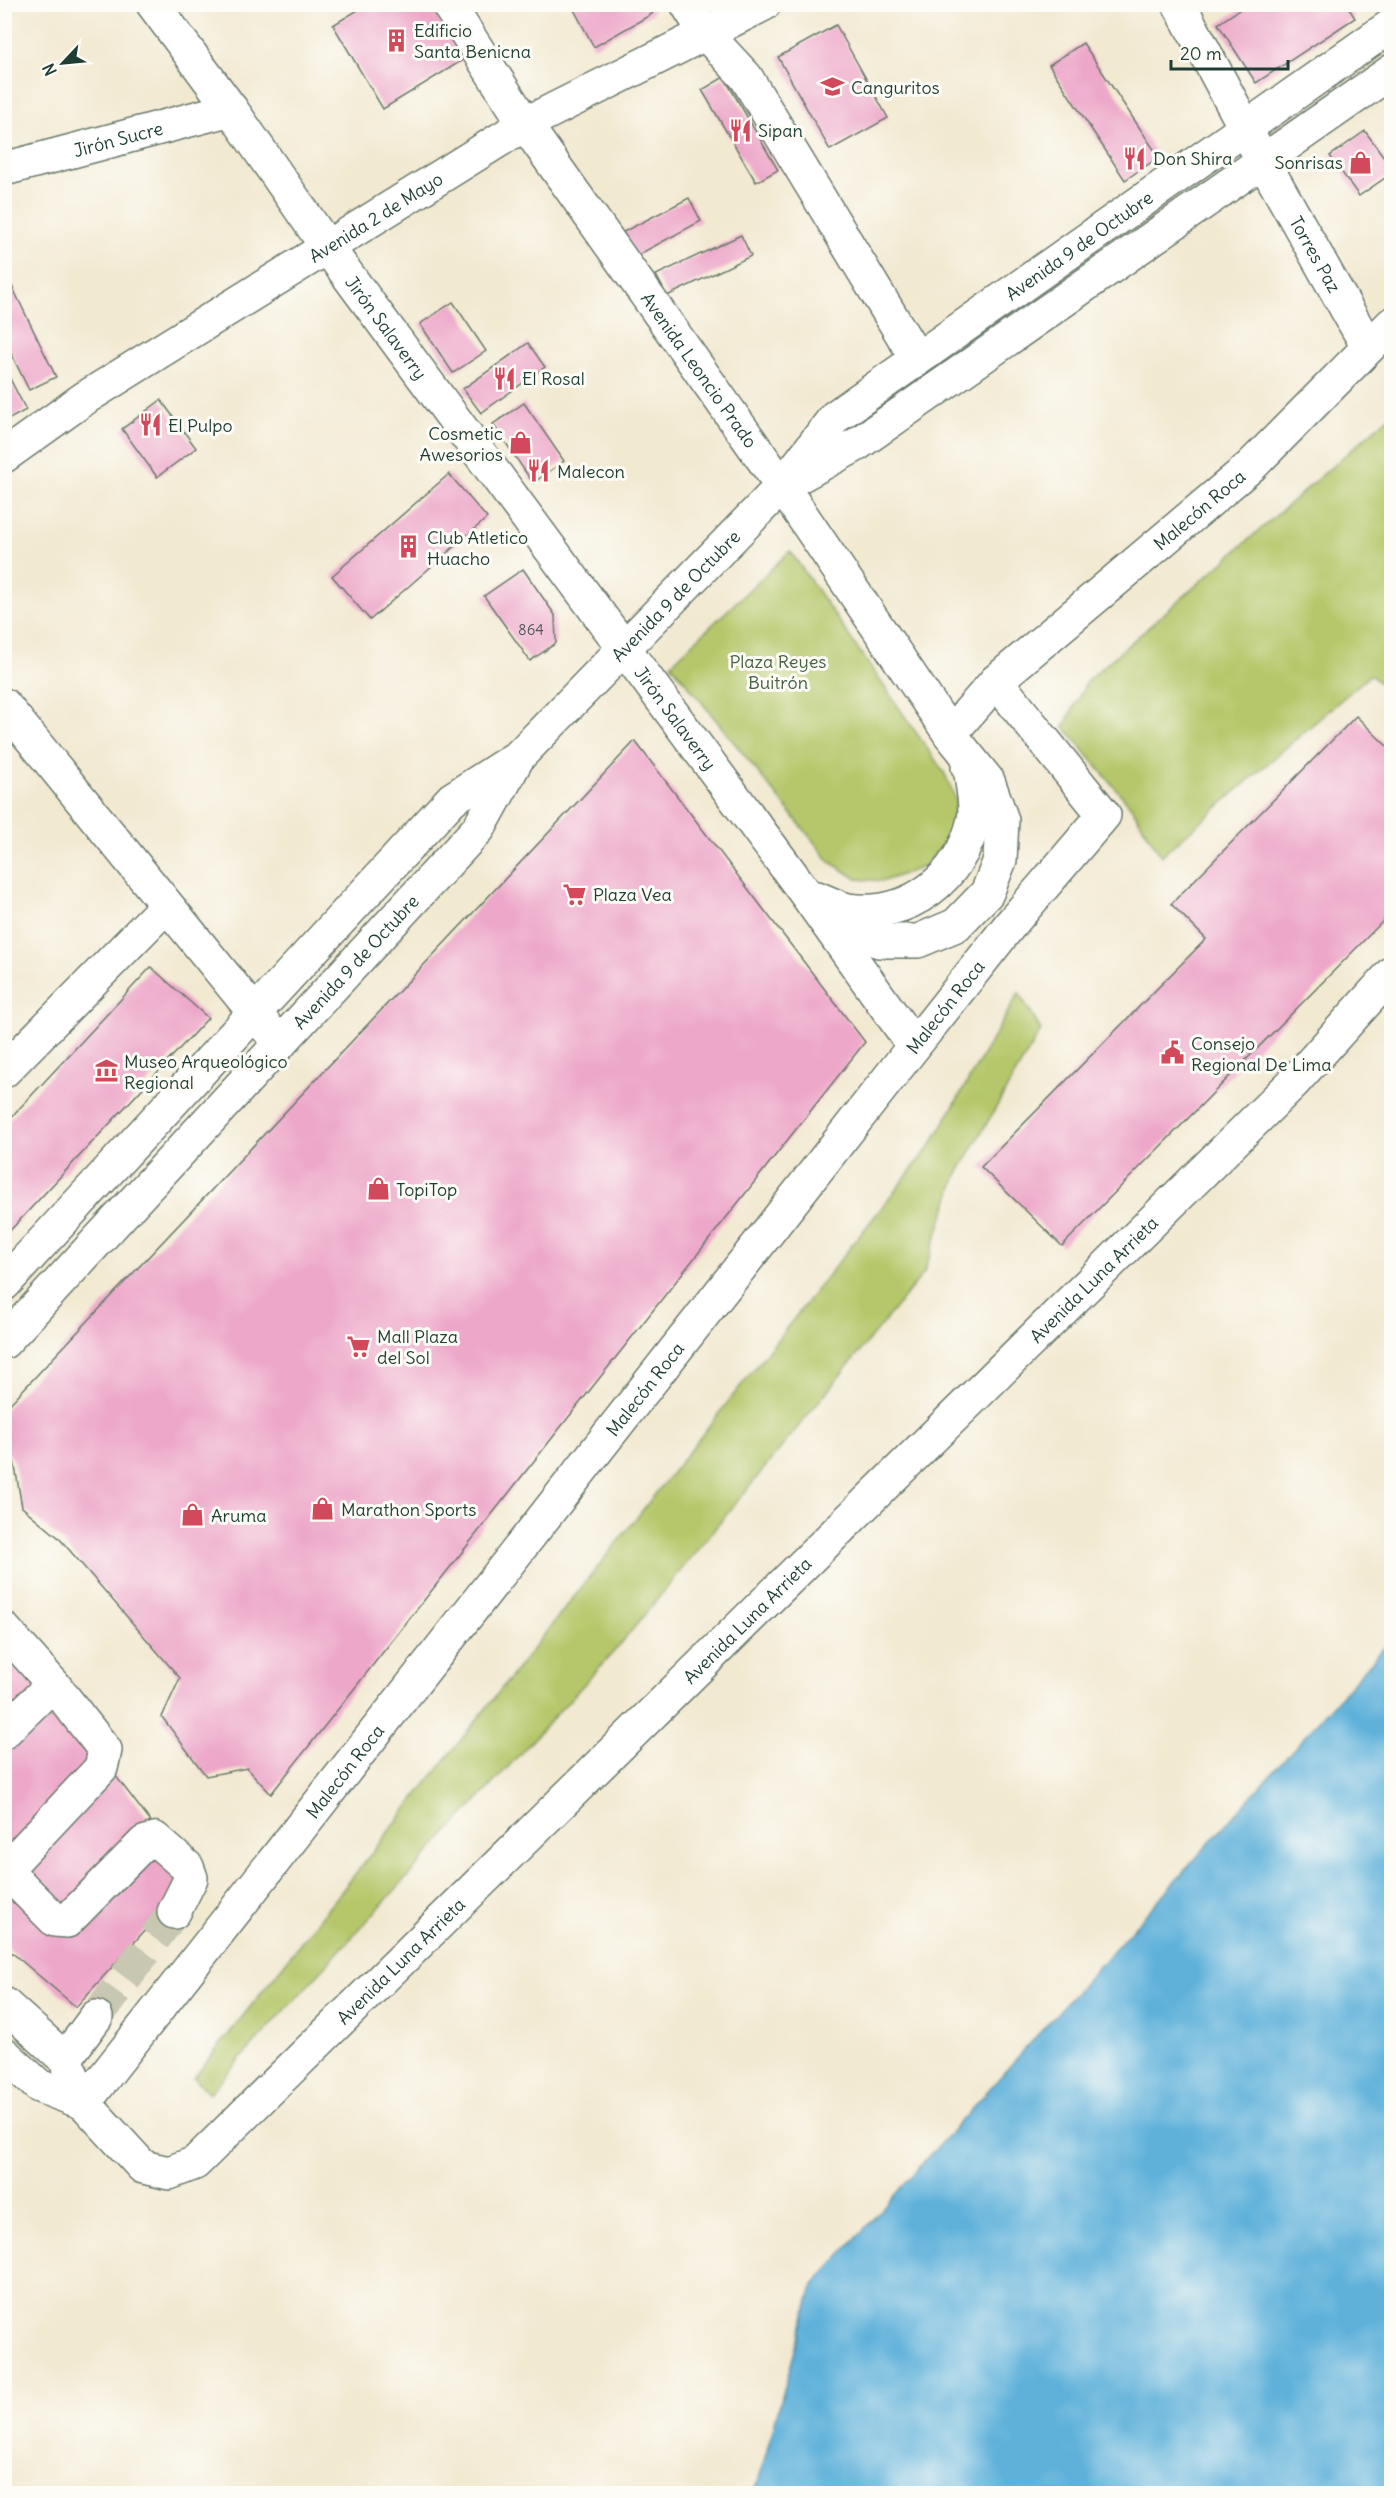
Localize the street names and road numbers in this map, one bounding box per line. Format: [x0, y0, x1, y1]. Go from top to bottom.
street label: Jirón Sucre [71, 116, 165, 162]
street label: Avenida 2 de Mayo [305, 167, 447, 267]
street label: Avenida 9 de Octubre [1001, 186, 1157, 305]
street label: Torres Paz [1285, 212, 1346, 297]
street label: Jirón Salaverry [341, 271, 433, 384]
street label: Avenida Leoncio Prado [636, 287, 763, 452]
street label: Malecón Roca [1149, 464, 1250, 555]
street label: Avenida 9 de Octubre [606, 525, 745, 666]
street label: Jirón Salaverry [630, 662, 722, 774]
street label: Avenida 9 de Octubre [288, 890, 423, 1034]
street label: Malecón Roca [901, 955, 989, 1058]
street label: Avenida Luna Arrieta [1024, 1211, 1163, 1347]
street label: Malecón Roca [601, 1337, 689, 1440]
street label: Avenida Luna Arrieta [678, 1552, 816, 1688]
street label: Malecón Roca [301, 1720, 389, 1823]
street label: Avenida Luna Arrieta [332, 1893, 470, 2029]

